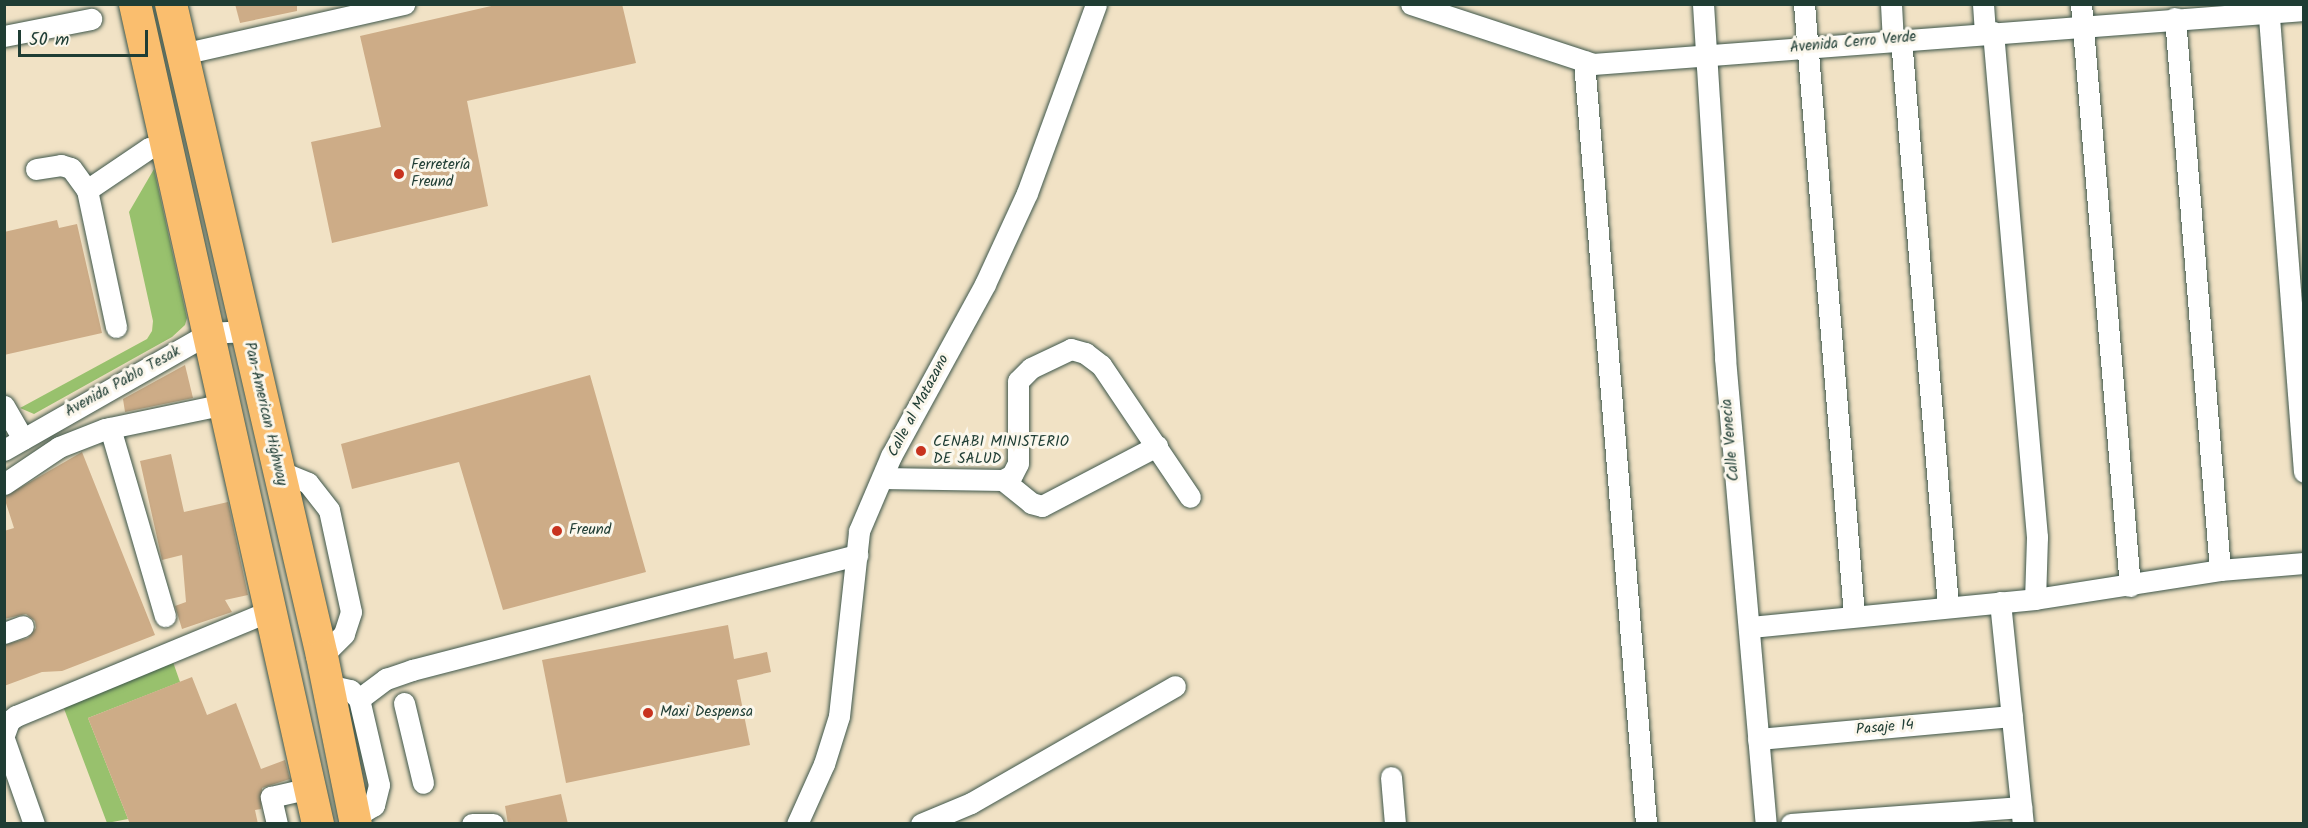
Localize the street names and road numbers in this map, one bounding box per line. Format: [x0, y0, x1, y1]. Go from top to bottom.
street label: Avenida Cerro Verde [1789, 29, 1917, 57]
street label: Pan-American Highway [240, 340, 290, 488]
street label: Avenida Pablo Tesak [62, 343, 184, 421]
street label: Calle al Matazano [885, 352, 953, 460]
street label: Calle Venecia [1718, 398, 1744, 482]
street label: Pasaje 14 [1855, 716, 1915, 740]

